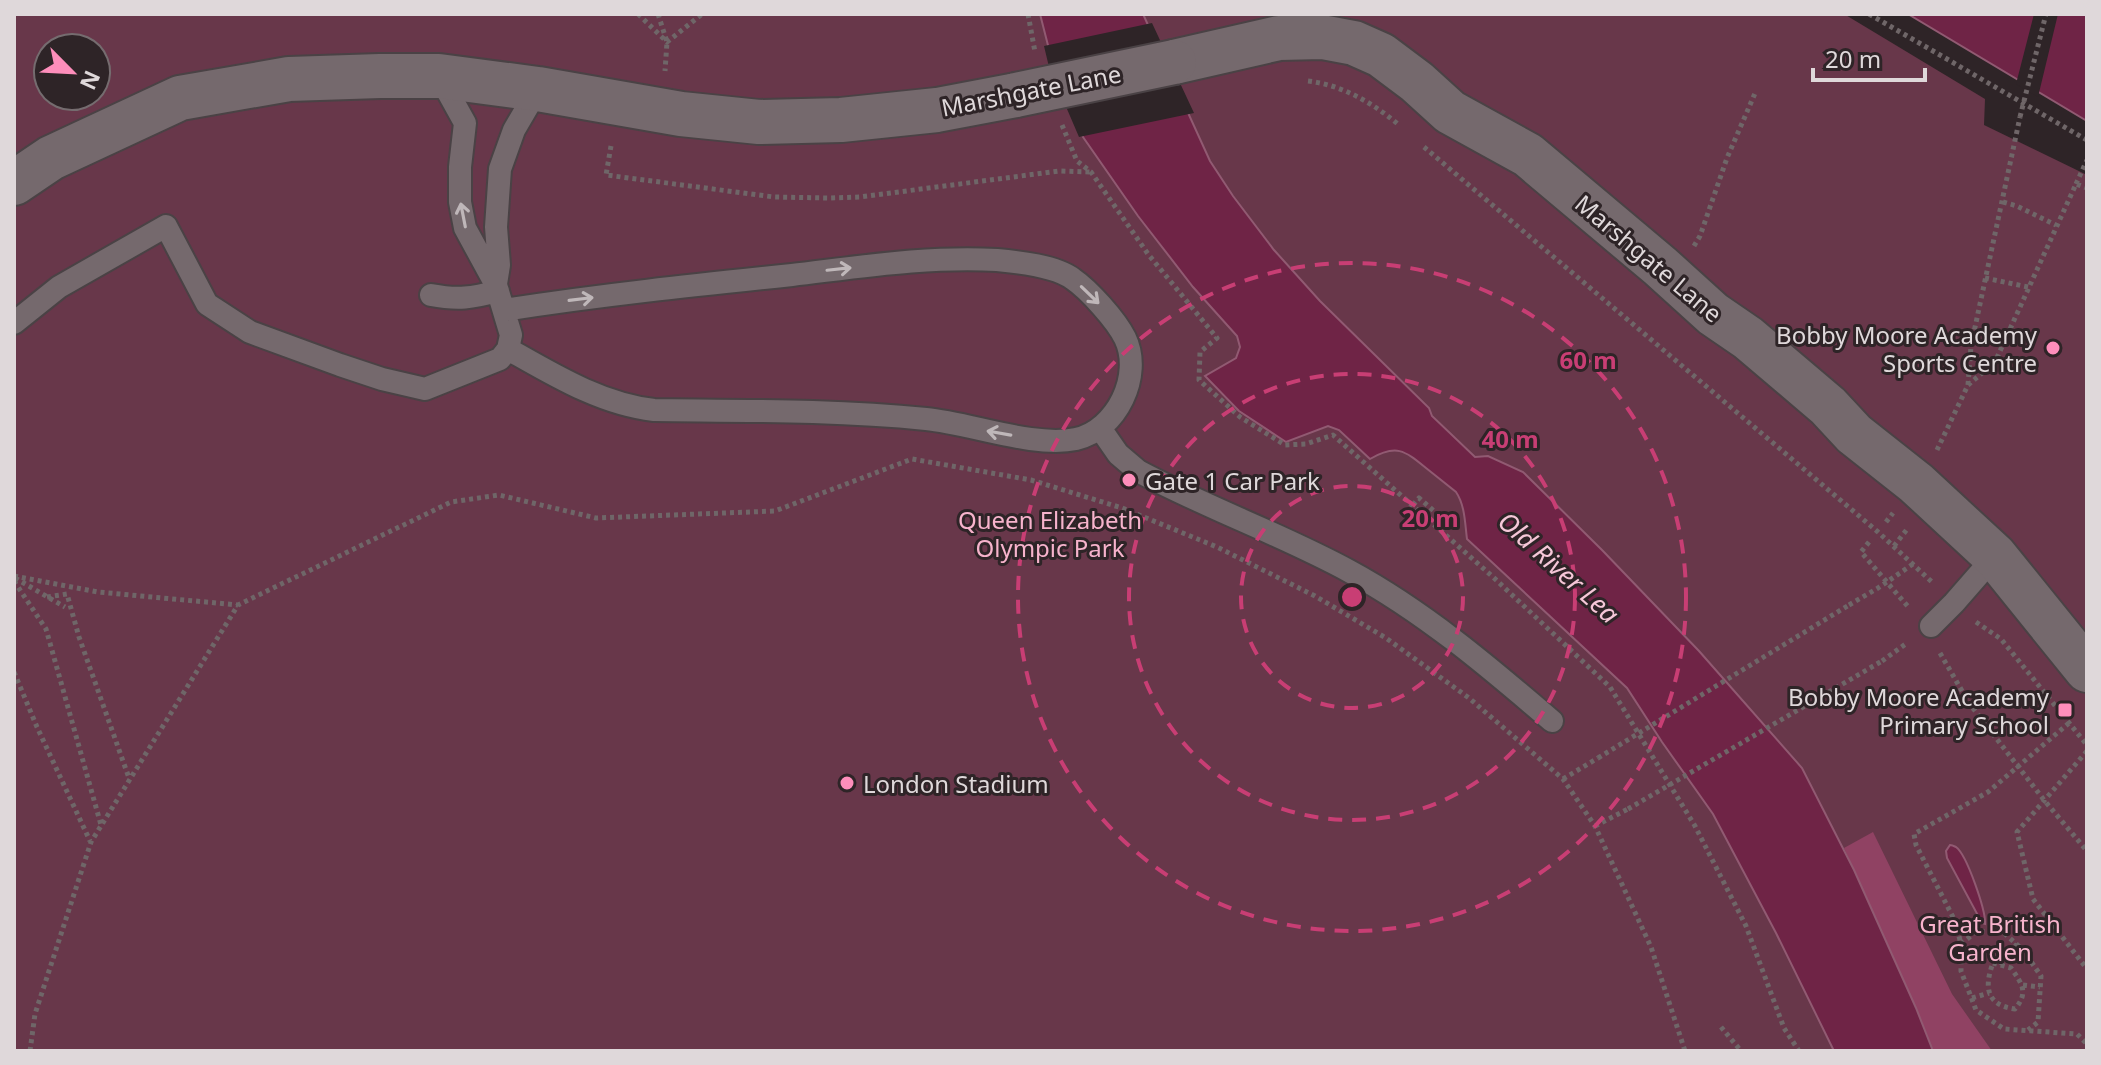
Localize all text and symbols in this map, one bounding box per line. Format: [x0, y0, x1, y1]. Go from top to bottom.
north arrow [32, 32, 112, 112]
scale bar [1813, 32, 1925, 82]
text: 20 m [1825, 42, 1881, 75]
street label: Marshgate Lane [938, 56, 1124, 124]
text: N [74, 66, 109, 95]
street label: Marshgate Lane [1568, 187, 1730, 329]
one-way arrow [454, 203, 469, 228]
one-way arrow [826, 262, 852, 277]
one-way arrow [1080, 285, 1100, 304]
one-way arrow [567, 291, 594, 306]
place label: Bobby Moore Academy Sports Centre [1776, 318, 2038, 379]
marker: Bobby Moore Academy Sports Centre [2044, 339, 2062, 357]
text: 60 m [1559, 343, 1617, 376]
text: 40 m [1481, 422, 1539, 455]
one-way arrow [987, 424, 1012, 439]
place label: Gate 1 Car Park [1145, 464, 1320, 497]
marker: Gate 1 Car Park [1120, 471, 1138, 489]
text: 20 m [1401, 501, 1459, 534]
park label: Queen Elizabeth Olympic Park [958, 503, 1142, 564]
water label: Old River Lea [1491, 503, 1627, 631]
centre of rings [1338, 583, 1366, 611]
place label: Bobby Moore Academy Primary School [1788, 680, 2050, 741]
marker: Bobby Moore Academy Primary School [2056, 701, 2074, 719]
place label: London Stadium [863, 767, 1049, 800]
marker: London Stadium [838, 774, 856, 792]
park label: Great British Garden [1919, 907, 2061, 968]

